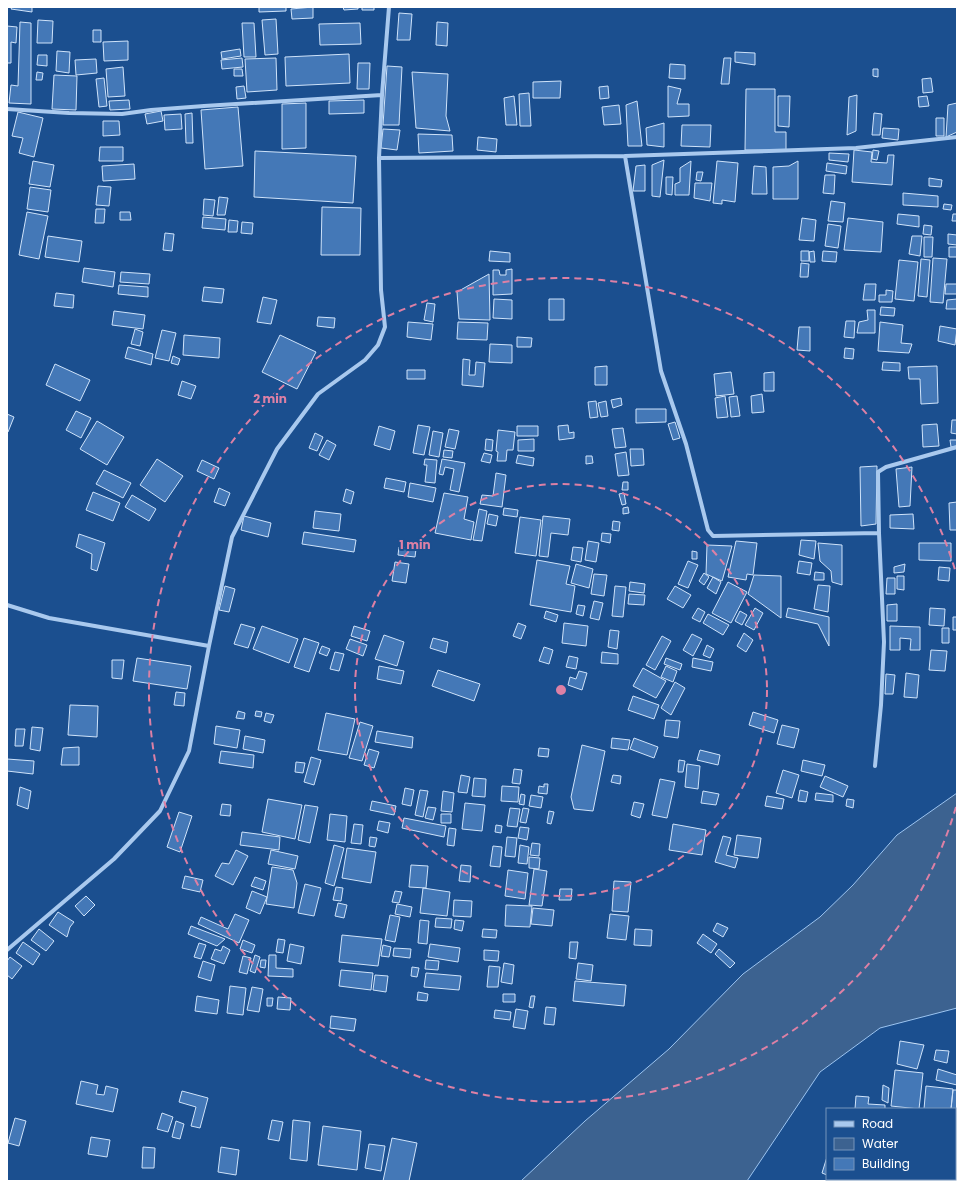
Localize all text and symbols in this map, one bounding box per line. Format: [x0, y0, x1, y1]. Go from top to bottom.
text: 2 min [253, 390, 287, 407]
text: 1 min [399, 536, 431, 553]
centre of rings [554, 683, 568, 697]
legend [826, 1108, 956, 1180]
text: Road [862, 1115, 893, 1132]
text: Water [862, 1135, 899, 1152]
text: Building [862, 1155, 910, 1172]

